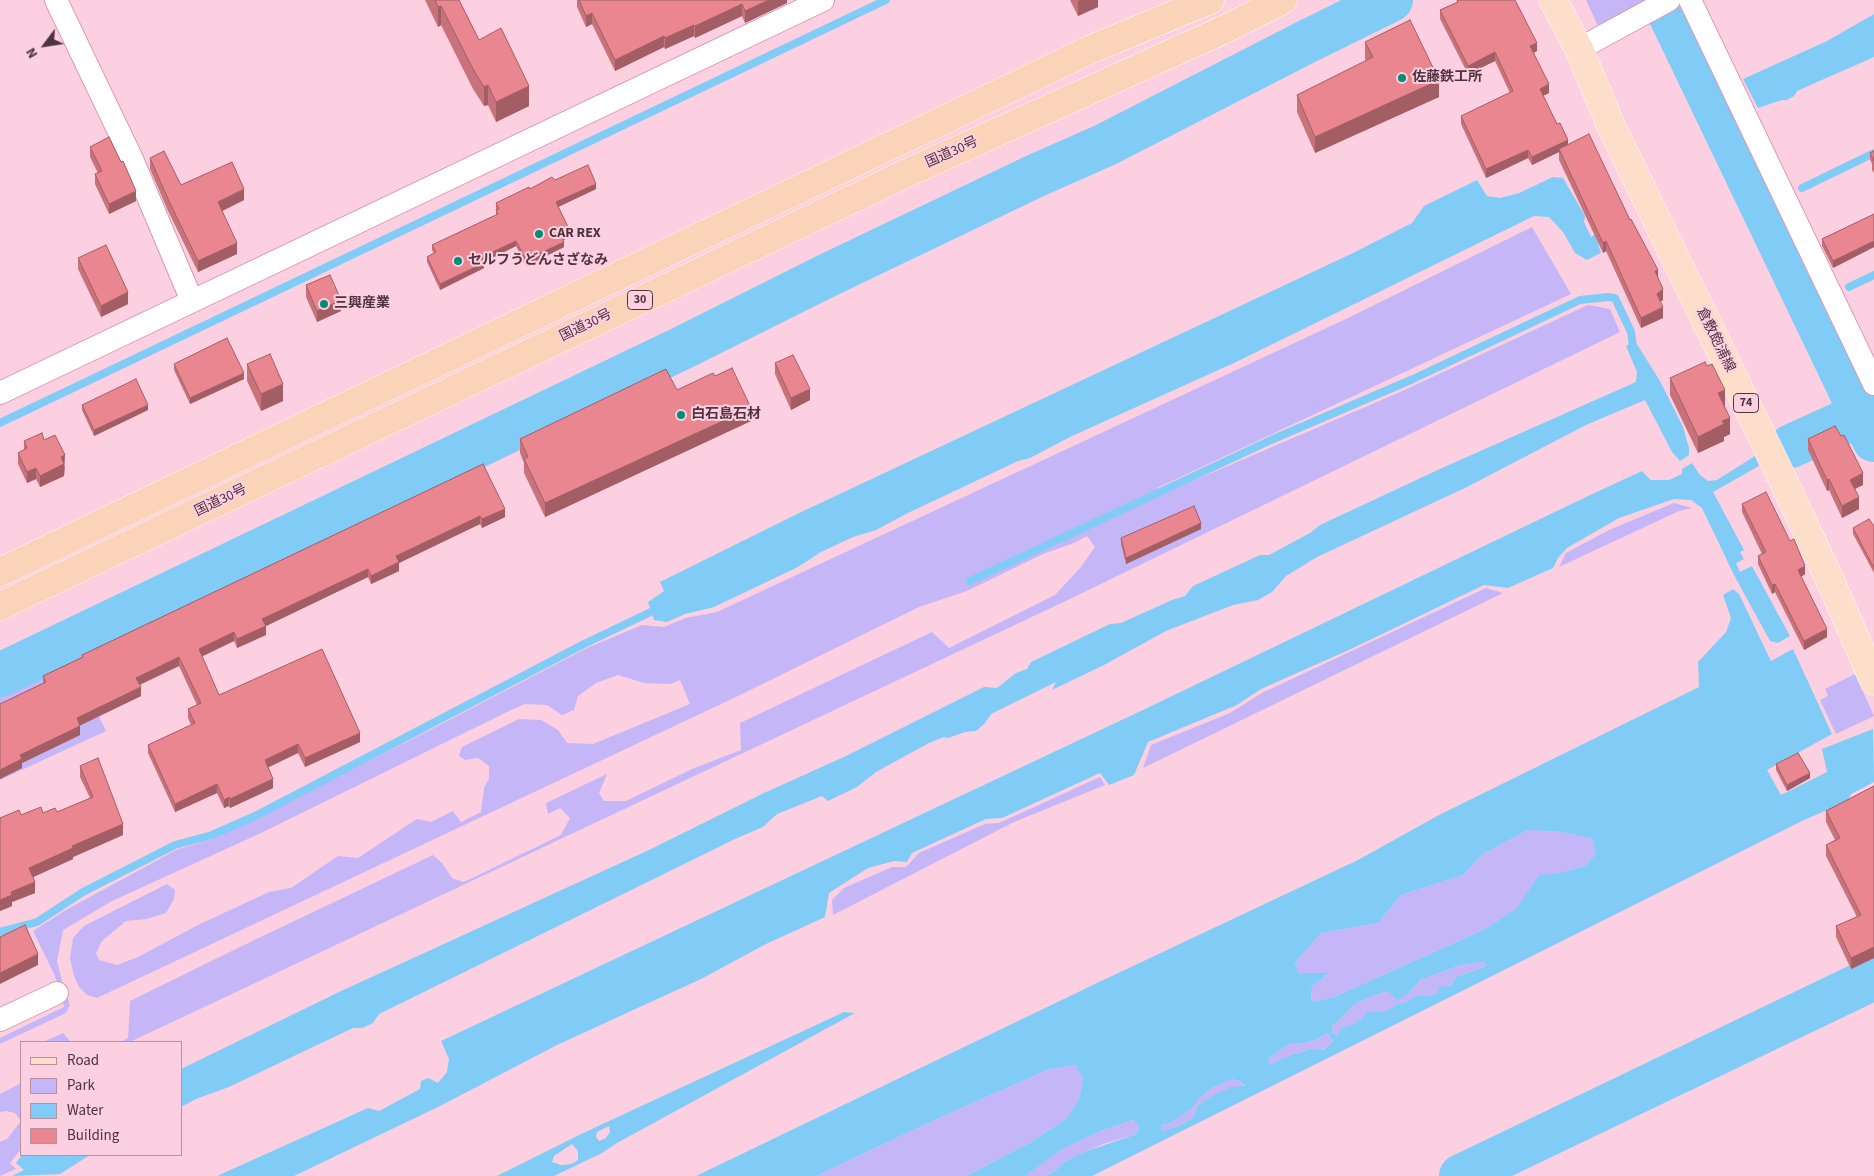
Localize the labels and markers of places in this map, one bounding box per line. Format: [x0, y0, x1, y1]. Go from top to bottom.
place label: 佐藤鉄工所 [1412, 70, 1482, 86]
marker: 佐藤鉄工所 [1396, 72, 1408, 84]
place label: CAR REX [549, 226, 601, 242]
marker: CAR REX [533, 228, 545, 240]
place label: セルフうどんさざなみ [468, 253, 608, 269]
marker: セルフうどんさざなみ [452, 255, 464, 267]
place label: 三興産業 [334, 296, 390, 312]
marker: 三興産業 [318, 298, 330, 310]
place label: 白石島石材 [691, 407, 761, 423]
marker: 白石島石材 [675, 409, 687, 421]

